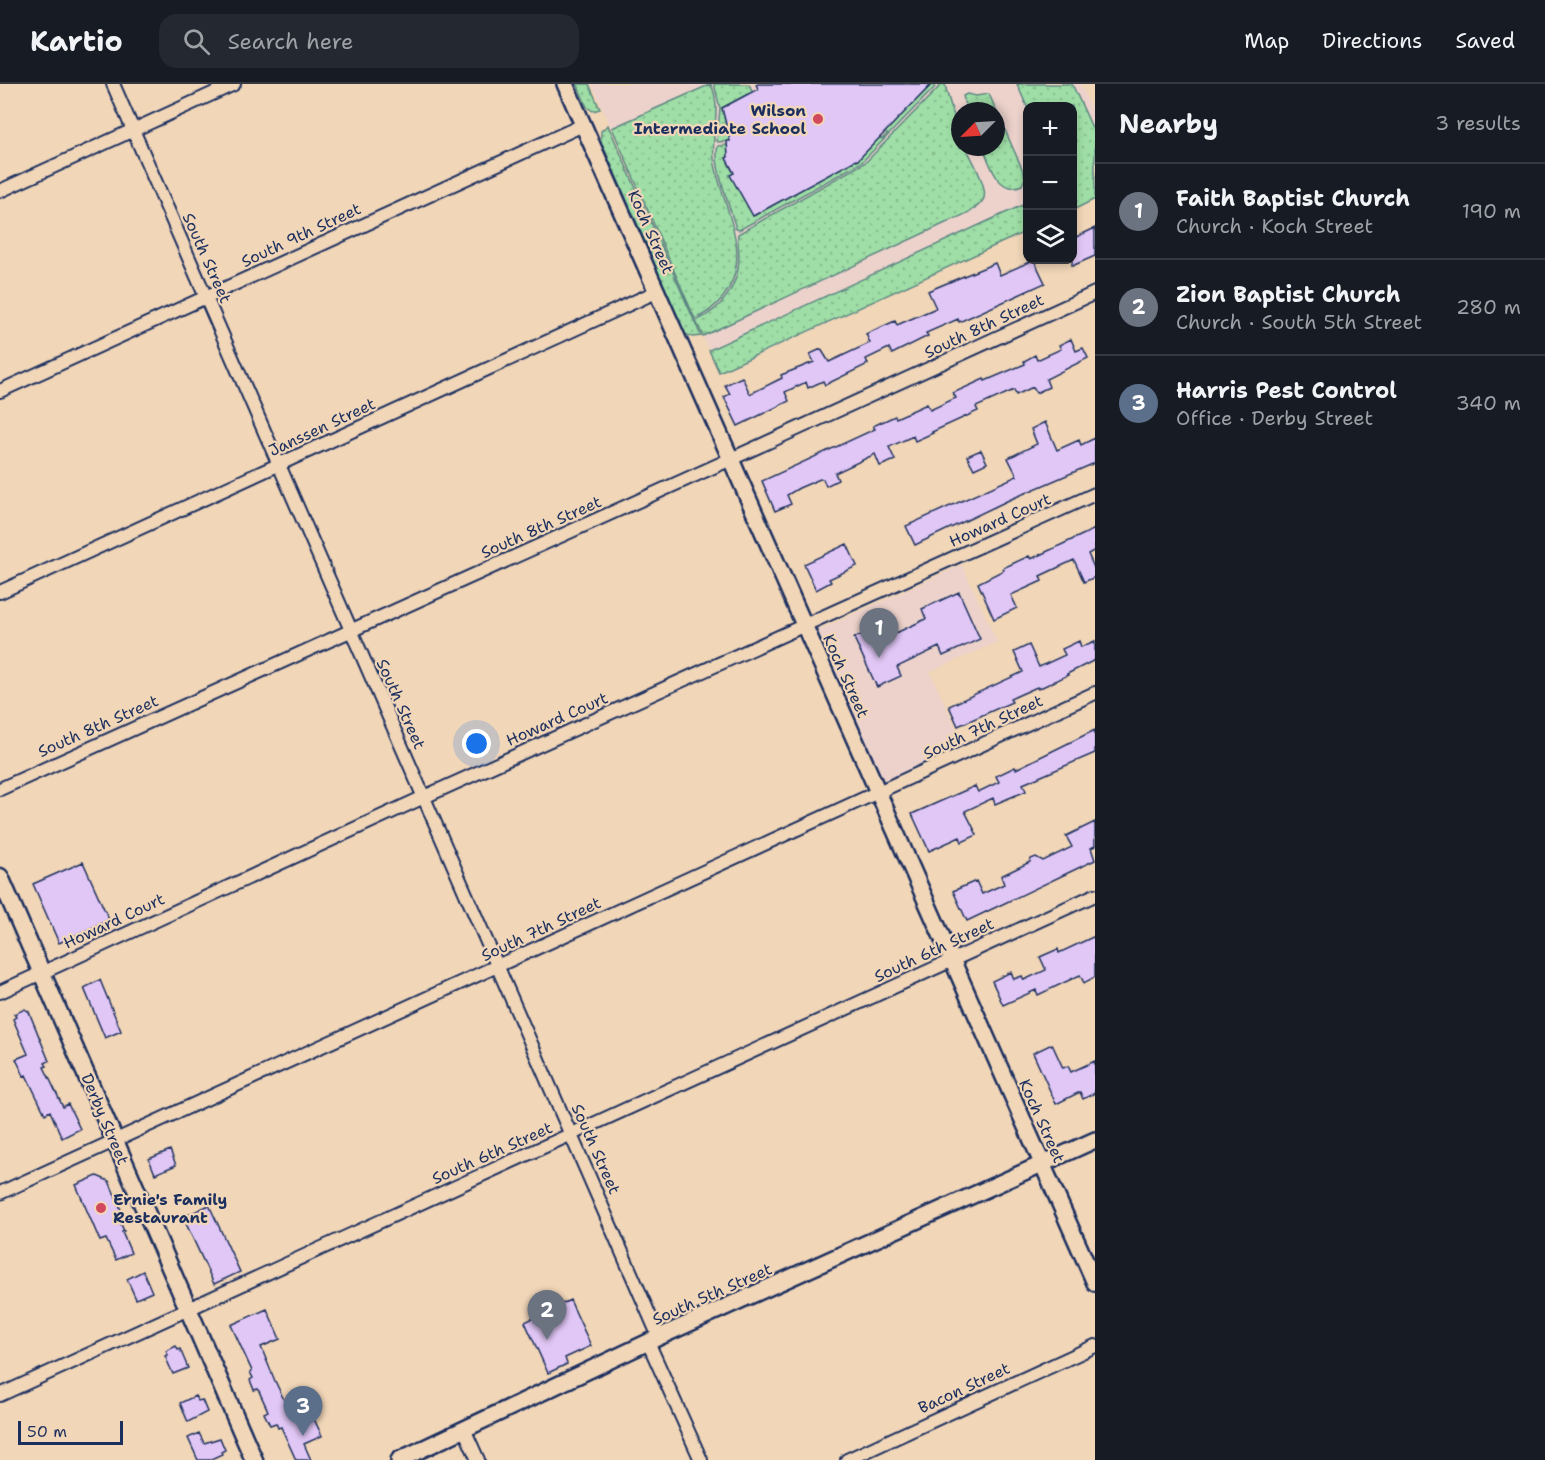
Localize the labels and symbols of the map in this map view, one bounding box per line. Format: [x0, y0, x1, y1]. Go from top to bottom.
place label: Wilson Intermediate School [634, 100, 806, 139]
north arrow [951, 102, 1005, 156]
marker: Wilson Intermediate School [811, 112, 825, 126]
street label: Koch Street [623, 187, 679, 277]
street label: South 9th Street [238, 198, 364, 272]
street label: South Street [178, 210, 236, 306]
street label: South 8th Street [921, 289, 1047, 363]
street label: Janssen Street [265, 393, 379, 461]
street label: Howard Court [946, 488, 1054, 552]
street label: South 8th Street [477, 491, 605, 563]
pin: 1 [860, 608, 898, 658]
street label: Koch Street [818, 631, 874, 721]
street label: South Street [372, 656, 430, 752]
street label: Howard Court [503, 687, 611, 751]
street label: South 8th Street [34, 690, 162, 762]
street label: South 7th Street [920, 690, 1046, 764]
your location [462, 729, 491, 758]
street label: Howard Court [60, 888, 168, 954]
street label: South 7th Street [478, 892, 604, 966]
street label: South 6th Street [871, 913, 997, 987]
street label: Derby Street [76, 1070, 134, 1168]
street label: Koch Street [1014, 1076, 1070, 1166]
street label: South Street [567, 1101, 625, 1197]
street label: South 6th Street [428, 1117, 556, 1189]
place label: Ernie's Family Restaurant [113, 1189, 227, 1228]
marker: Ernie's Family Restaurant [94, 1201, 108, 1215]
street label: South 5th Street [649, 1258, 775, 1330]
pin: 2 [528, 1290, 566, 1340]
street label: Bacon Street [915, 1358, 1013, 1418]
pin: 3 [284, 1386, 322, 1436]
scale bar [18, 1418, 123, 1446]

